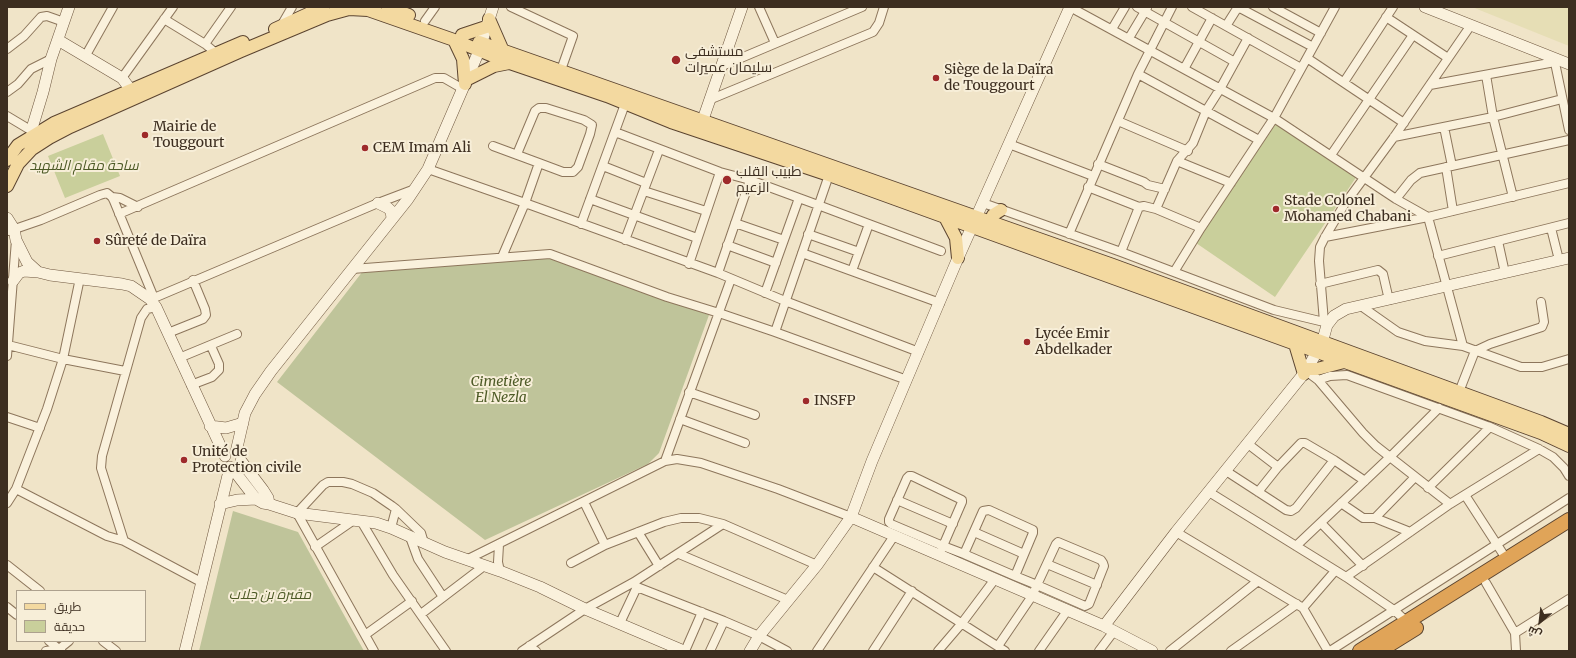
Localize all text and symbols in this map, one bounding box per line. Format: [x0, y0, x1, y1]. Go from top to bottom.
place label: مستشفى سليمان عميرات [685, 44, 772, 76]
marker: مستشفى سليمان عميرات [670, 54, 682, 66]
place label: Siège de la Daïra de Touggourt [944, 62, 1054, 94]
marker: Siège de la Daïra de Touggourt [931, 73, 941, 83]
place label: Mairie de Touggourt [153, 119, 224, 152]
marker: Mairie de Touggourt [140, 130, 150, 140]
place label: CEM Imam Ali [373, 140, 471, 156]
marker: CEM Imam Ali [360, 143, 370, 153]
park label: ساحة مقام الشهيد [29, 158, 139, 174]
place label: طبيب القلب الزعيم [736, 164, 802, 196]
marker: طبيب القلب الزعيم [721, 174, 733, 186]
place label: Stade Colonel Mohamed Chabani [1284, 193, 1411, 226]
marker: Stade Colonel Mohamed Chabani [1271, 204, 1281, 214]
place label: Sûreté de Daïra [105, 233, 206, 249]
marker: Sûreté de Daïra [92, 236, 102, 246]
place label: Lycée Emir Abdelkader [1035, 326, 1112, 358]
marker: Lycée Emir Abdelkader [1022, 337, 1032, 347]
park label: Cimetière El Nezla [471, 374, 531, 406]
place label: INSFP [814, 393, 855, 409]
marker: INSFP [801, 396, 811, 406]
place label: Unité de Protection civile [192, 444, 301, 476]
marker: Unité de Protection civile [179, 455, 189, 465]
park label: مقبرة بن جلاب [229, 587, 311, 603]
legend [16, 590, 146, 642]
text: طريق [54, 599, 81, 614]
north arrow [1520, 602, 1560, 642]
text: حديقة [54, 619, 85, 634]
text: ش [1525, 623, 1544, 642]

